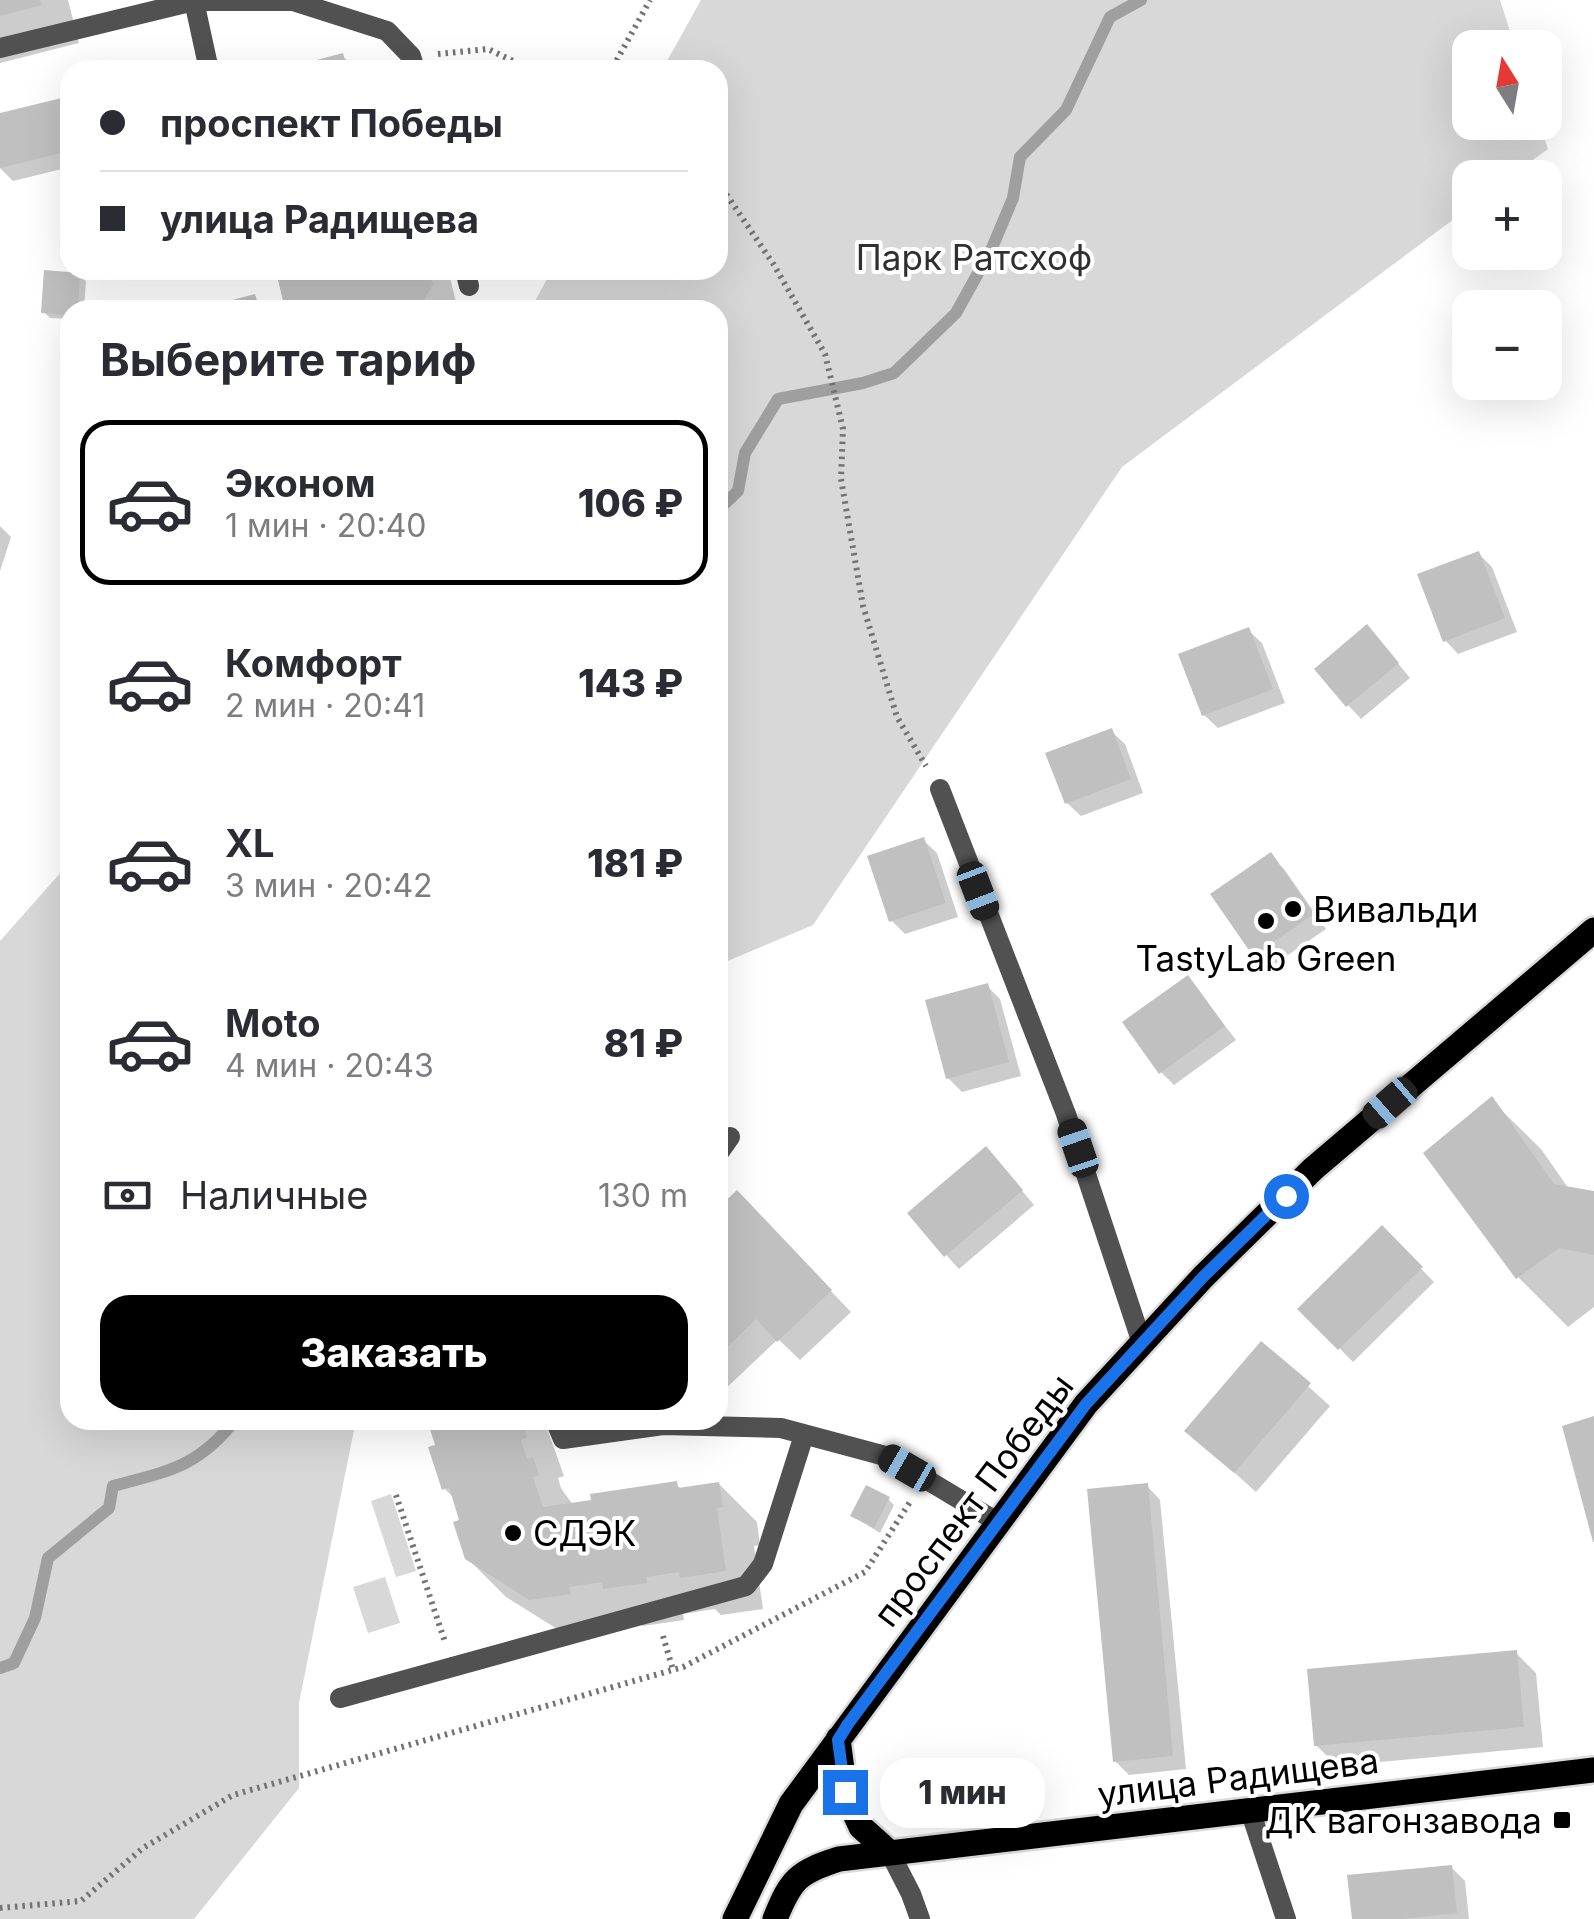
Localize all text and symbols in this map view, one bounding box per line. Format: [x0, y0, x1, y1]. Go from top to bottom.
north arrow [1452, 30, 1562, 140]
map controls [1452, 30, 1562, 400]
text: проспект Победы [160, 100, 503, 146]
button: + [1452, 160, 1562, 270]
text: улица Радищева [160, 196, 479, 242]
park label: Парк Ратсхоф [856, 236, 1092, 278]
button: − [1452, 290, 1562, 400]
text: Выберите тариф [100, 332, 476, 387]
icon: car [105, 458, 195, 548]
text: Эконом [225, 460, 376, 506]
text: 106 ₽ [578, 480, 683, 526]
text: 1 мин · 20:40 [225, 506, 427, 545]
icon: car [105, 638, 195, 728]
text: Комфорт [225, 640, 402, 686]
text: 143 ₽ [578, 660, 683, 706]
text: 2 мин · 20:41 [225, 686, 425, 725]
icon: car [105, 818, 195, 908]
text: XL [225, 820, 275, 866]
text: 181 ₽ [587, 840, 683, 886]
car [953, 858, 1003, 924]
text: 3 мин · 20:42 [225, 866, 433, 905]
place label: Вивальди [1313, 888, 1478, 930]
marker: Вивальди [1282, 898, 1304, 920]
marker: TastyLab Green [1255, 910, 1277, 932]
place label: TastyLab Green [1135, 937, 1397, 979]
icon: car [105, 998, 195, 1088]
text: Moto [225, 1000, 321, 1046]
text: 81 ₽ [604, 1020, 683, 1066]
text: 4 мин · 20:43 [225, 1046, 434, 1085]
car [1358, 1072, 1422, 1134]
car [1054, 1115, 1102, 1181]
icon: cash [100, 1168, 155, 1223]
text: Наличные [180, 1172, 368, 1218]
route start [1264, 1174, 1309, 1219]
text: 130 m [598, 1176, 688, 1215]
button: Заказать [100, 1295, 688, 1410]
street label: проспект Победы [864, 1366, 1082, 1634]
car [874, 1440, 940, 1496]
place label: СДЭК [533, 1512, 636, 1554]
marker: СДЭК [502, 1522, 524, 1544]
street label: улица Радищева [1095, 1739, 1381, 1815]
callout: 1 мин [880, 1757, 1045, 1827]
route end [823, 1770, 868, 1815]
text: 1 мин [918, 1773, 1007, 1812]
place label: ДК вагонзавода [1265, 1799, 1542, 1841]
marker: ДК вагонзавода [1551, 1809, 1573, 1831]

